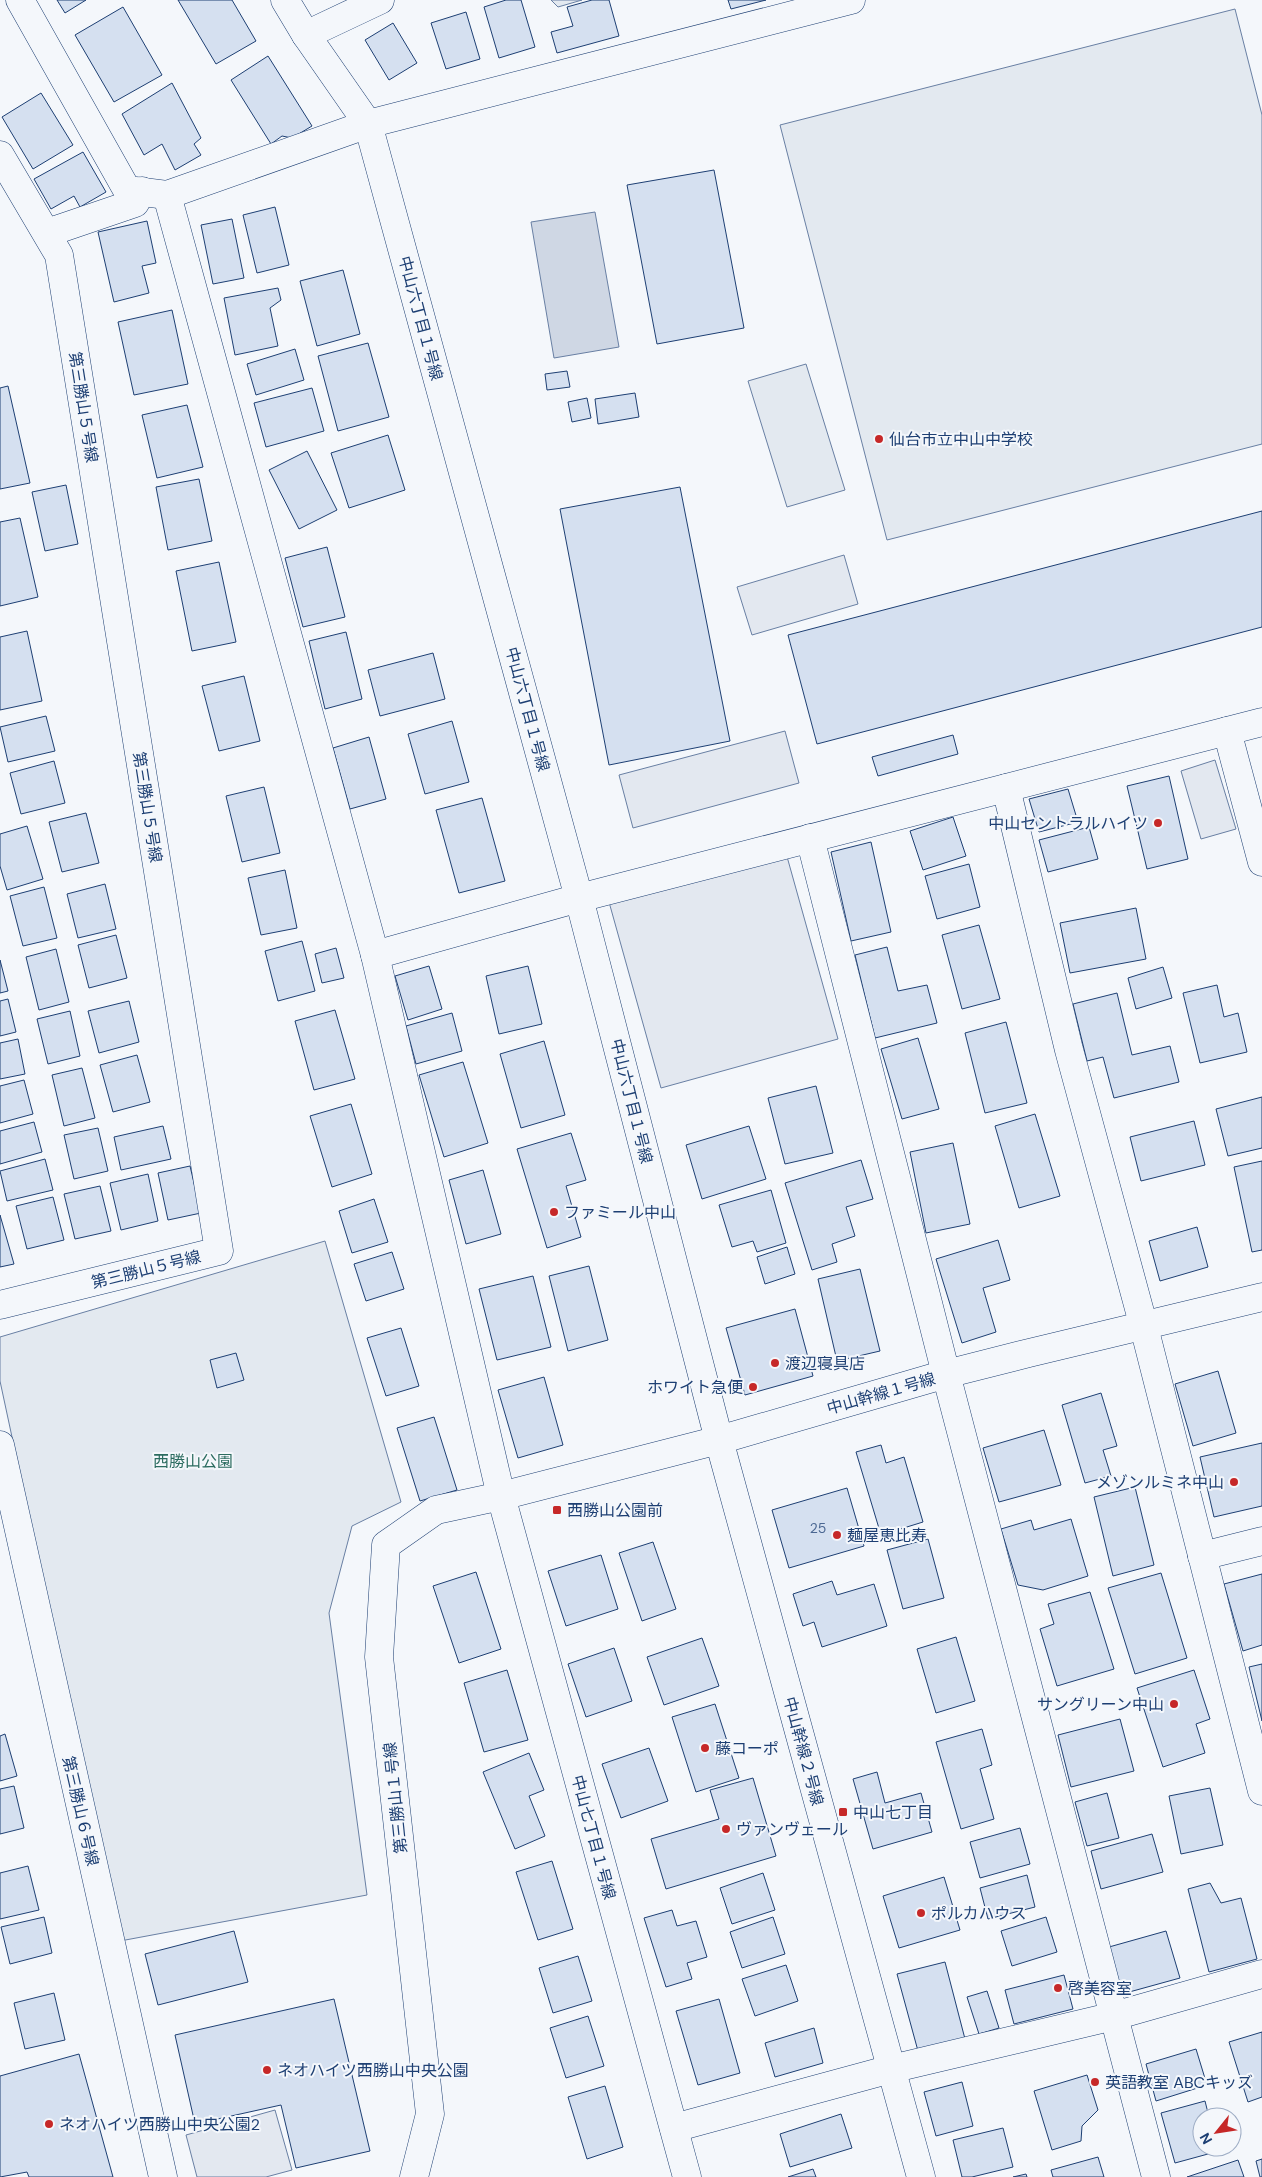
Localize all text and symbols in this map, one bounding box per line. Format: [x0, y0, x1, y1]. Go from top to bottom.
street label: 中山六丁目１号線 [394, 254, 447, 383]
street label: 第三勝山５号線 [64, 350, 103, 464]
place label: 仙台市立中山中学校 [889, 429, 1033, 450]
marker: 仙台市立中山中学校 [873, 433, 885, 445]
street label: 中山六丁目１号線 [501, 645, 554, 774]
street label: 第三勝山５号線 [128, 750, 167, 864]
place label: 中山セントラルハイツ [988, 813, 1148, 834]
marker: 中山セントラルハイツ [1152, 817, 1164, 829]
street label: 中山六丁目１号線 [606, 1036, 657, 1166]
place label: ファミール中山 [564, 1202, 676, 1223]
marker: ファミール中山 [548, 1206, 560, 1218]
street label: 第三勝山５号線 [89, 1246, 203, 1293]
place label: 渡辺寝具店 [785, 1353, 865, 1374]
marker: 渡辺寝具店 [769, 1357, 781, 1369]
street label: 中山幹線１号線 [824, 1368, 938, 1419]
place label: ホワイト急便 [647, 1377, 743, 1398]
marker: ホワイト急便 [747, 1381, 759, 1393]
park label: 西勝山公園 [153, 1451, 233, 1472]
place label: メゾンルミネ中山 [1096, 1472, 1224, 1493]
marker: メゾンルミネ中山 [1228, 1476, 1240, 1488]
place label: 西勝山公園前 [567, 1500, 663, 1521]
marker: 西勝山公園前 [551, 1504, 563, 1516]
house number: 25 [810, 1519, 826, 1537]
place label: 麺屋恵比寿 [847, 1525, 927, 1546]
marker: 麺屋恵比寿 [831, 1529, 843, 1541]
street label: 中山幹線２号線 [779, 1694, 828, 1808]
place label: サングリーン中山 [1037, 1694, 1164, 1715]
marker: サングリーン中山 [1168, 1698, 1180, 1710]
place label: 藤コーポ [715, 1738, 779, 1759]
street label: 第三勝山１号線 [379, 1741, 412, 1855]
marker: 藤コーポ [699, 1742, 711, 1754]
street label: 第三勝山６号線 [58, 1754, 103, 1868]
street label: 中山七丁目１号線 [567, 1773, 620, 1902]
place label: 中山七丁目 [853, 1802, 933, 1823]
marker: 中山七丁目 [837, 1806, 849, 1818]
place label: ヴァンヴェール [736, 1819, 848, 1840]
marker: ヴァンヴェール [720, 1823, 732, 1835]
place label: ポルカハウス [931, 1903, 1027, 1924]
marker: ポルカハウス [915, 1907, 927, 1919]
place label: 啓美容室 [1068, 1978, 1132, 1999]
marker: 啓美容室 [1052, 1982, 1064, 1994]
place label: ネオハイツ西勝山中央公園 [277, 2060, 469, 2081]
marker: ネオハイツ西勝山中央公園 [261, 2064, 273, 2076]
place label: 英語教室 ABCキッズ [1105, 2072, 1253, 2093]
marker: 英語教室 ABCキッズ [1089, 2076, 1101, 2088]
north arrow [1192, 2107, 1242, 2157]
place label: ネオハイツ西勝山中央公園2 [59, 2114, 260, 2135]
marker: ネオハイツ西勝山中央公園2 [43, 2118, 55, 2130]
text: N [1195, 2130, 1216, 2147]

